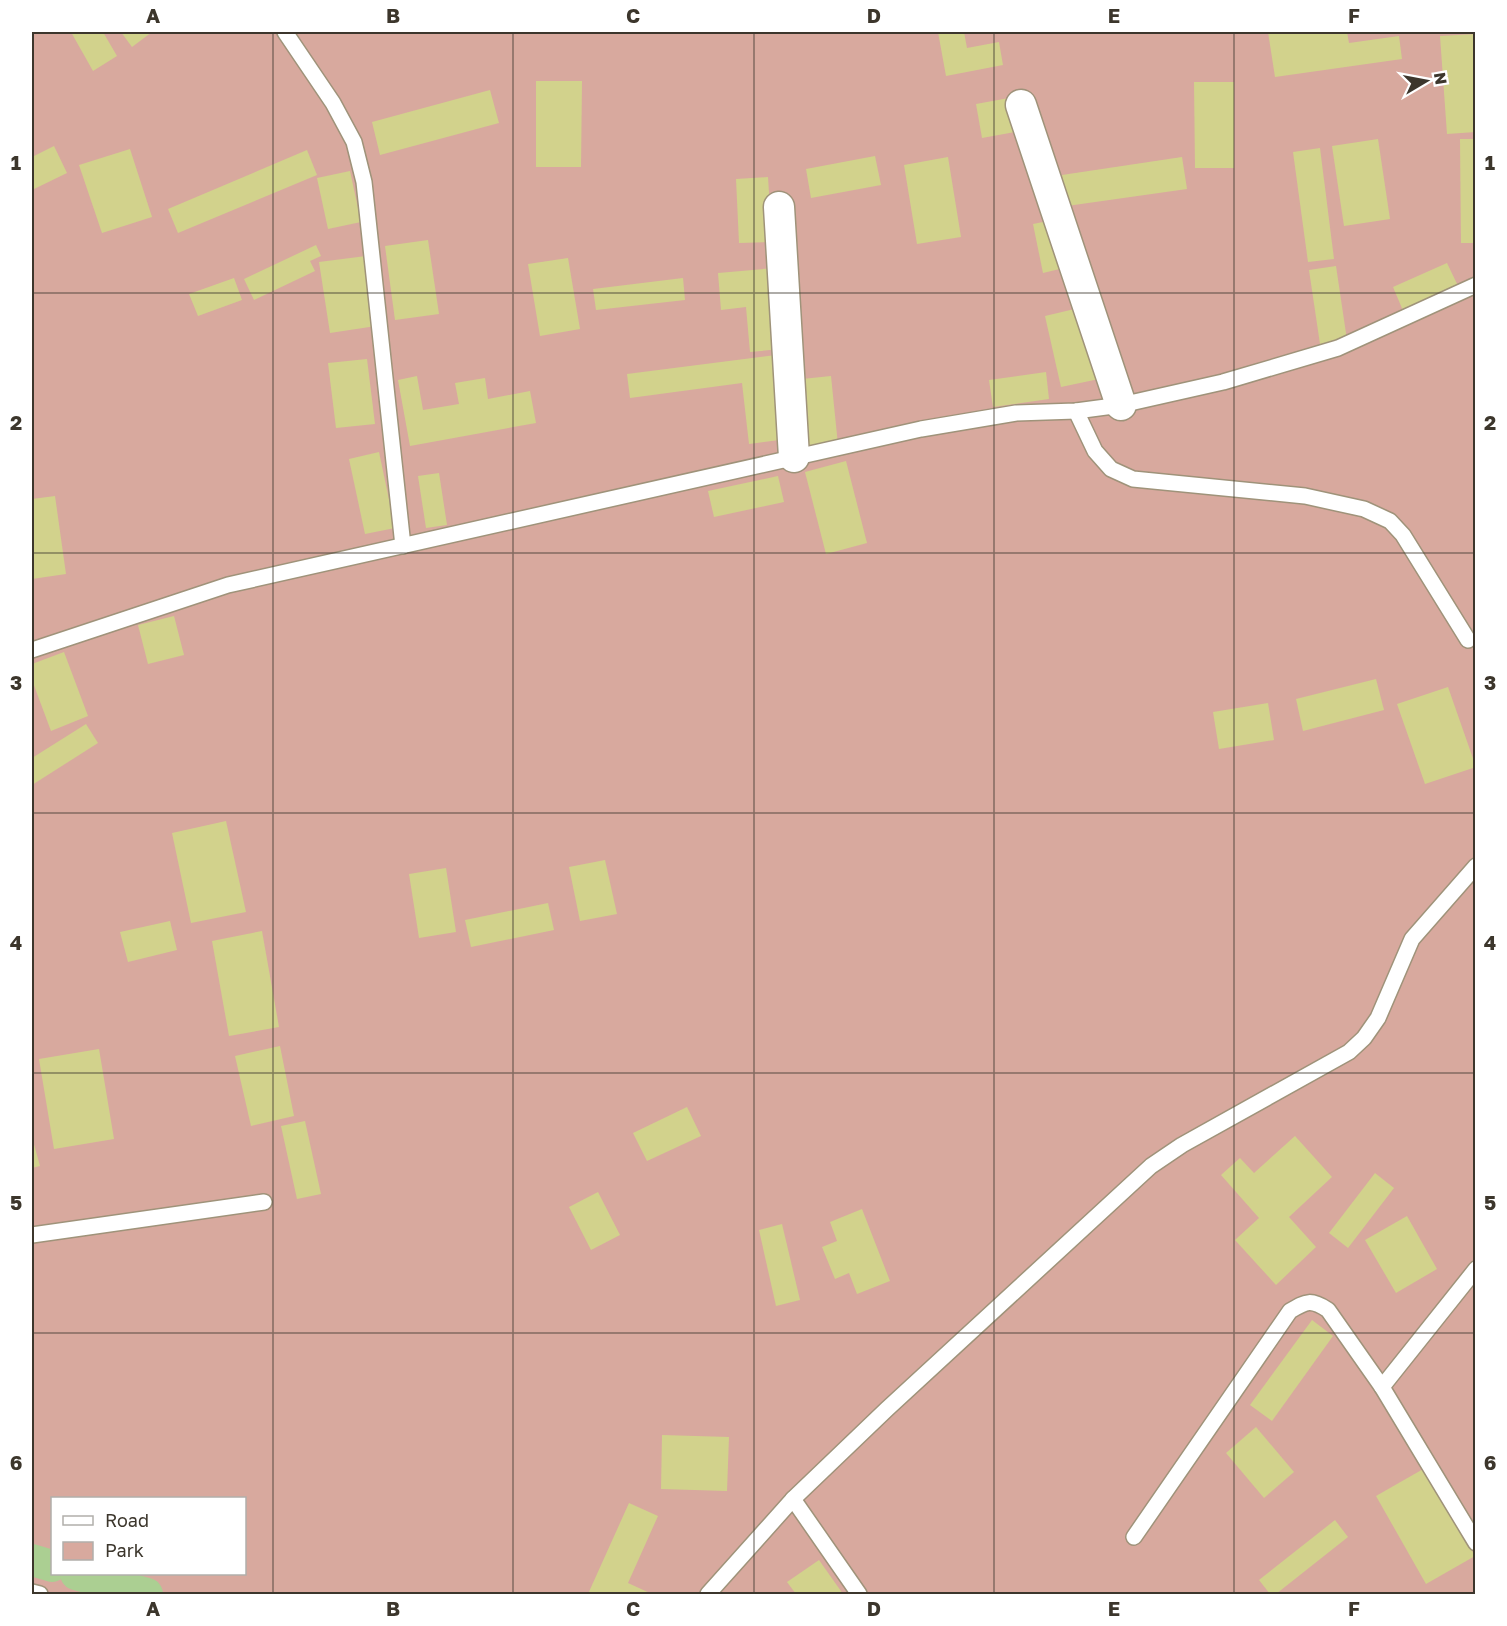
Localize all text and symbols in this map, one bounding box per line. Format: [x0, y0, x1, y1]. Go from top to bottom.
text: A [146, 3, 160, 27]
text: B [386, 3, 400, 27]
text: C [626, 3, 640, 27]
text: D [867, 3, 881, 27]
text: E [1108, 3, 1120, 27]
text: F [1348, 3, 1360, 27]
north arrow [1396, 51, 1456, 111]
text: N [1430, 71, 1452, 86]
text: 1 [11, 150, 21, 174]
text: 1 [1485, 150, 1495, 174]
text: 2 [10, 410, 22, 434]
text: 2 [1484, 410, 1496, 434]
text: 3 [10, 670, 22, 694]
text: 3 [1484, 670, 1496, 694]
text: 4 [10, 930, 22, 954]
text: 4 [1484, 930, 1496, 954]
text: 5 [10, 1190, 22, 1214]
text: 5 [1484, 1190, 1496, 1214]
text: 6 [10, 1450, 22, 1474]
text: 6 [1484, 1450, 1496, 1474]
legend [51, 1497, 246, 1575]
text: Road [105, 1509, 149, 1531]
text: Park [105, 1539, 144, 1561]
text: A [146, 1596, 160, 1620]
text: B [386, 1596, 400, 1620]
text: C [626, 1596, 640, 1620]
text: D [867, 1596, 881, 1620]
text: E [1108, 1596, 1120, 1620]
text: F [1348, 1596, 1360, 1620]

